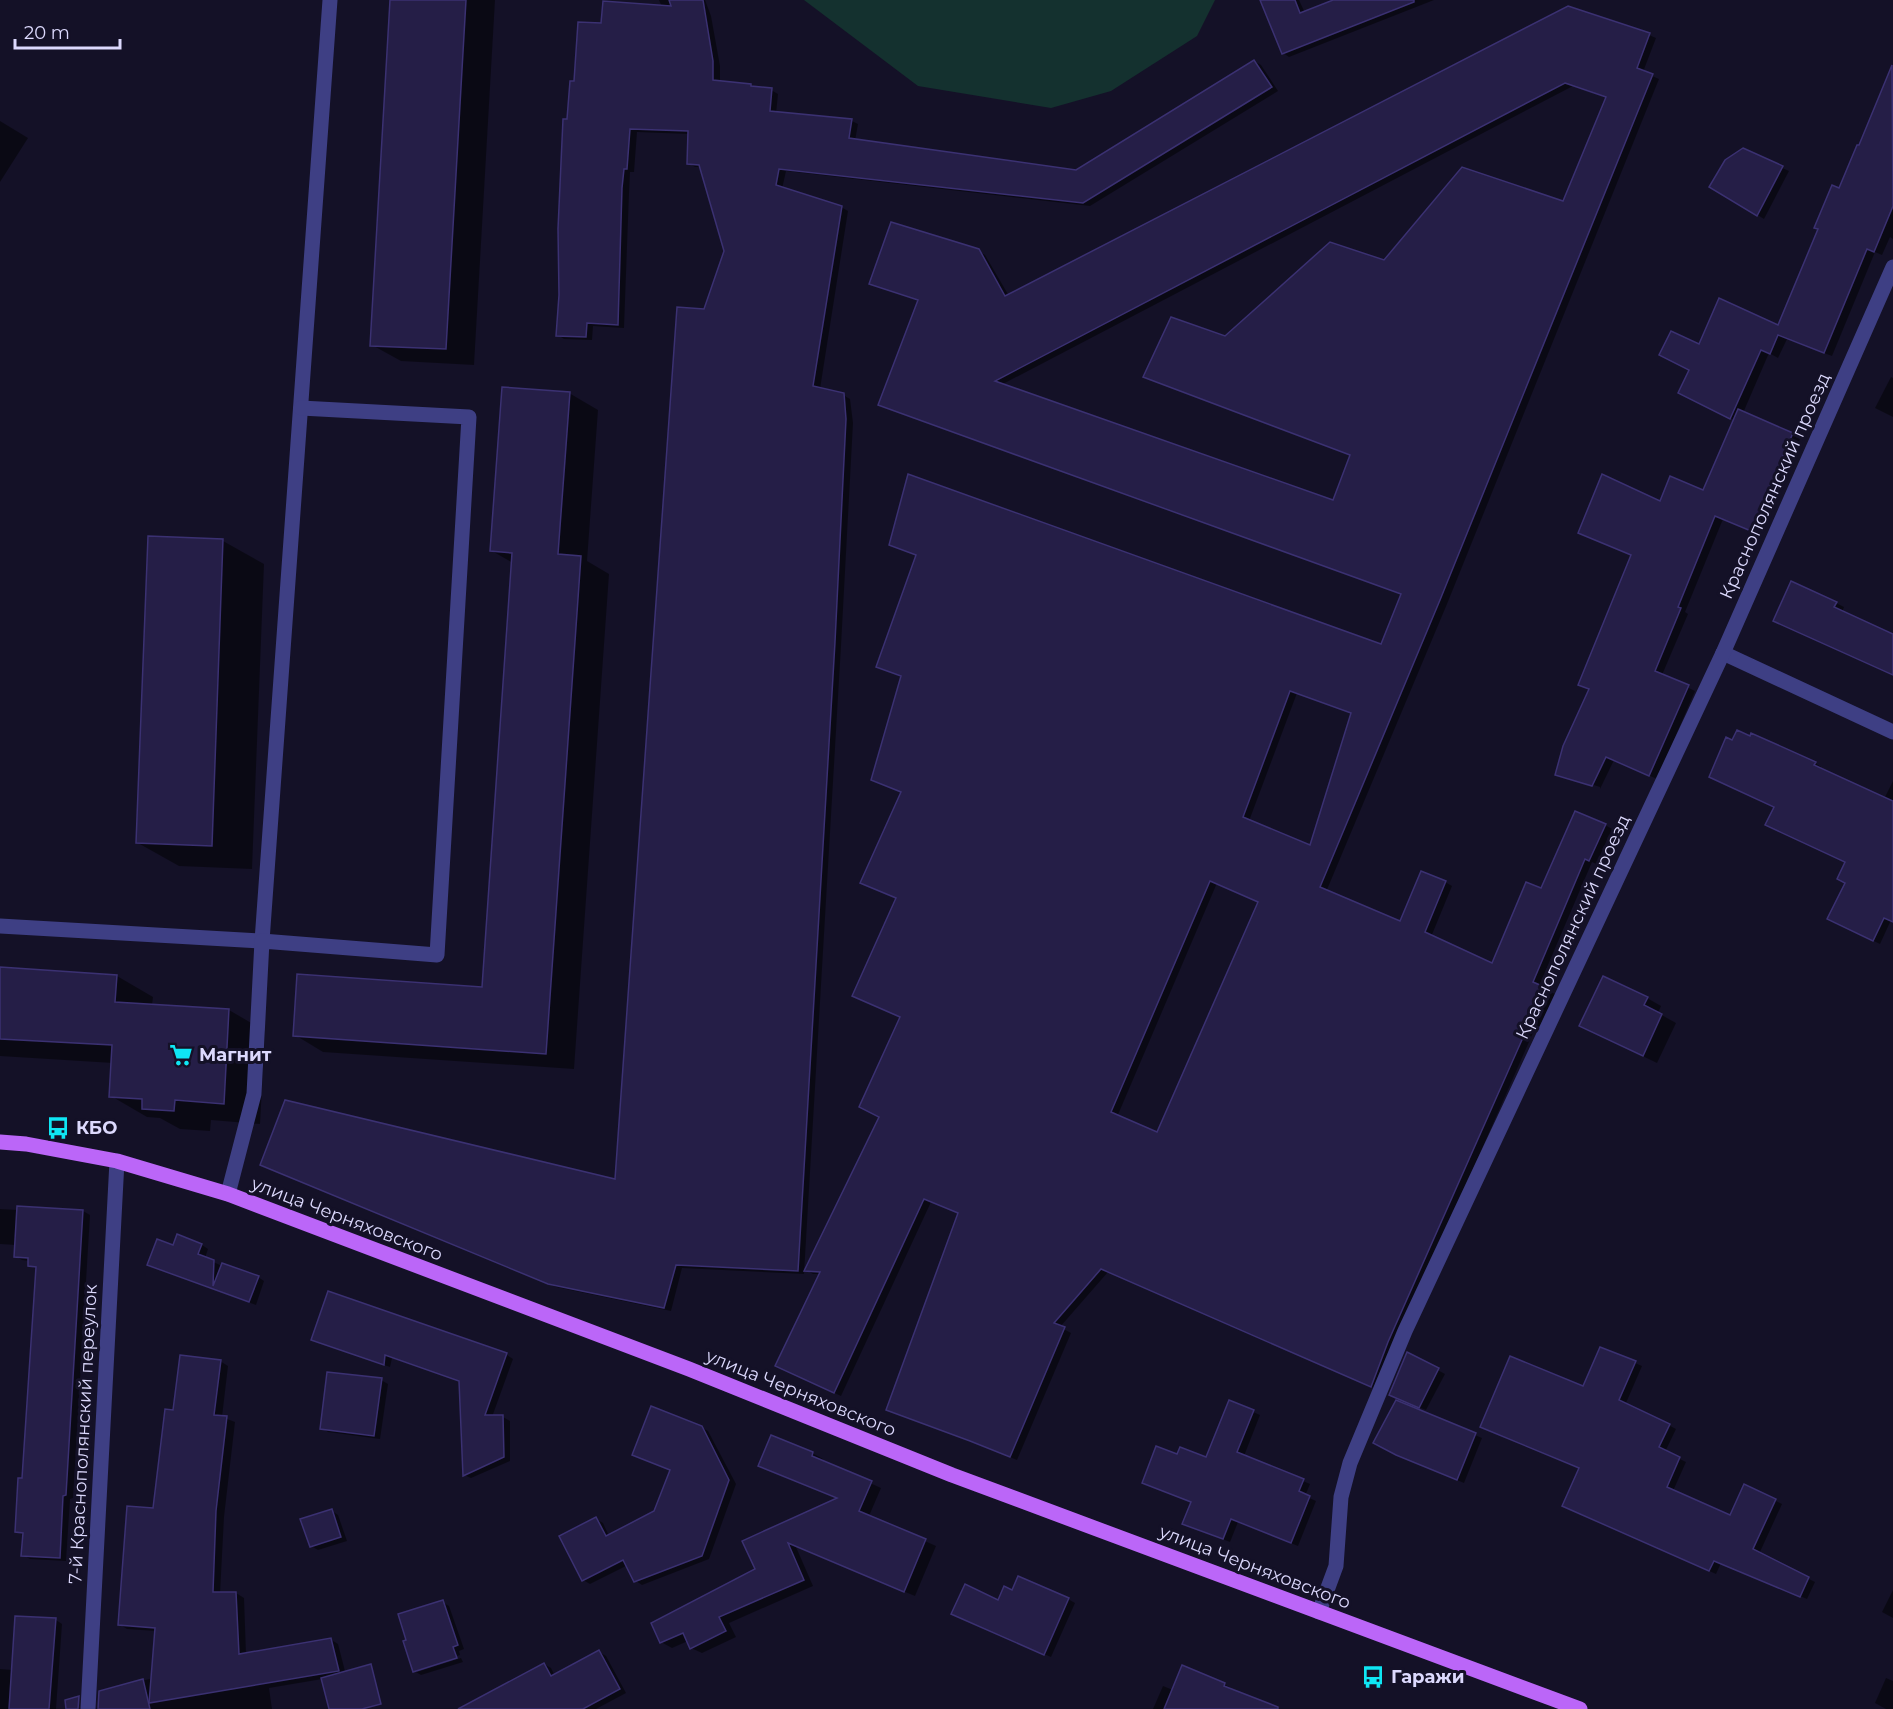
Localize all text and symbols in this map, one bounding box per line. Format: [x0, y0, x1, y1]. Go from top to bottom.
scale bar [15, 12, 120, 50]
text: 20 m [24, 22, 70, 44]
street label: Краснополянский проезд [1715, 369, 1835, 603]
street label: Краснополянский проезд [1511, 811, 1635, 1043]
supermarket icon: Магнит [168, 1042, 194, 1068]
place label: Магнит [199, 1044, 272, 1066]
bus stop icon: КБО [45, 1115, 71, 1141]
place label: КБО [76, 1117, 117, 1139]
street label: улица Черняховского [247, 1172, 446, 1266]
street label: 7-й Краснополянский переулок [64, 1283, 102, 1584]
street label: улица Черняховского [702, 1344, 899, 1441]
street label: улица Черняховского [1155, 1520, 1354, 1614]
bus stop icon: Гаражи [1360, 1664, 1386, 1690]
place label: Гаражи [1391, 1666, 1464, 1688]

